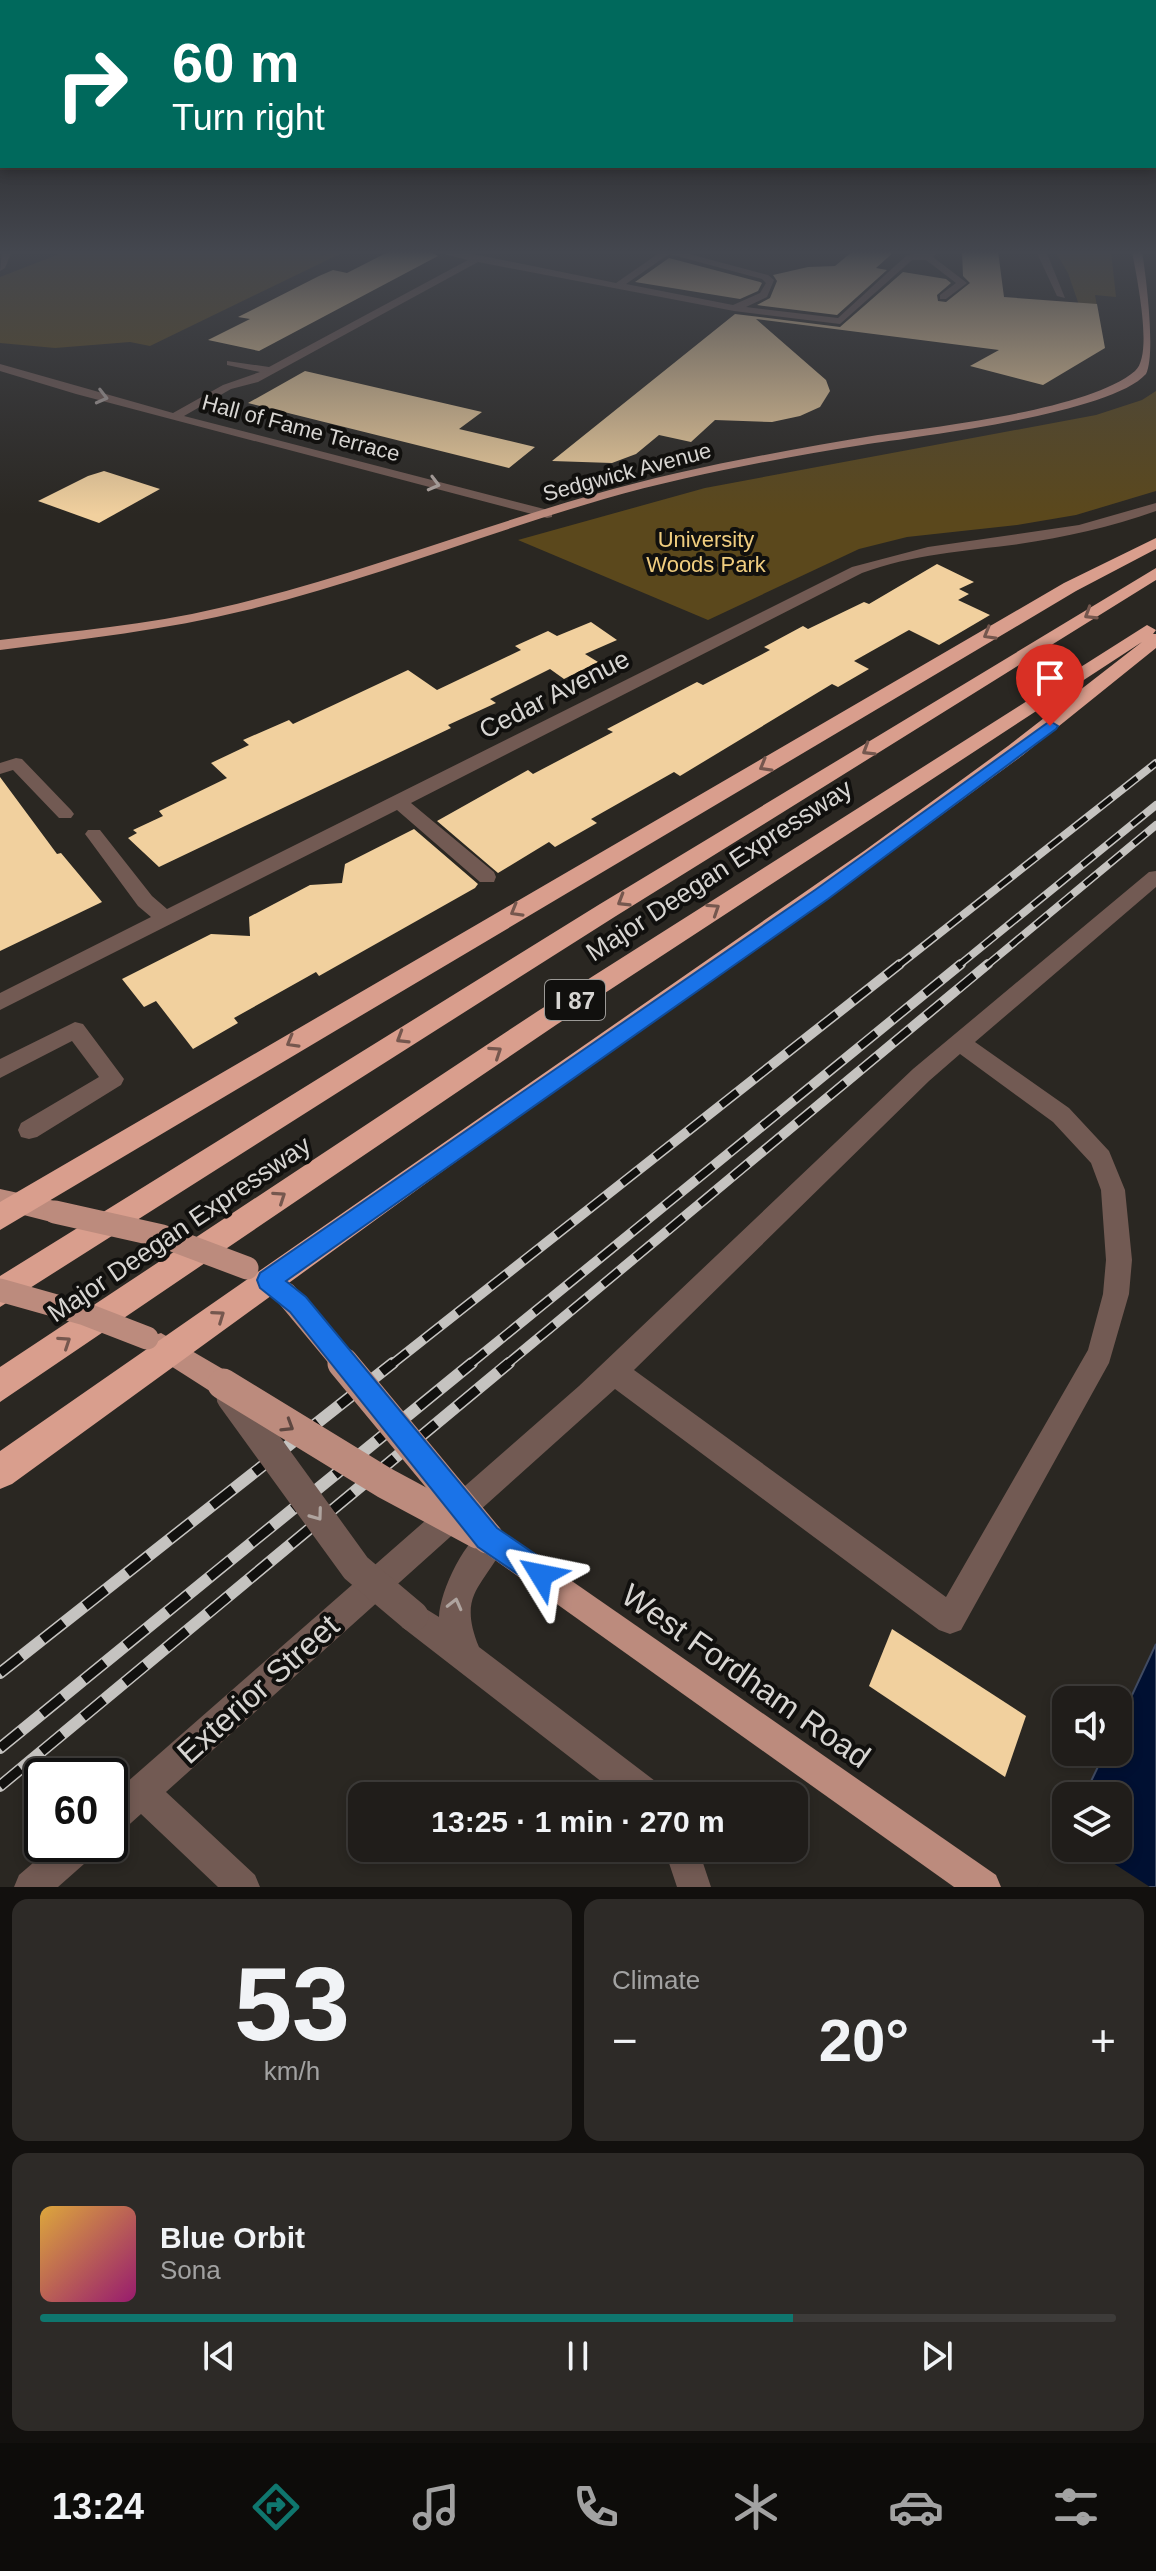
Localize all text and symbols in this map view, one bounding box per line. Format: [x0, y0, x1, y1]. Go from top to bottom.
text: 60 m [172, 31, 300, 94]
icon: right [40, 32, 144, 136]
text: Turn right [172, 97, 325, 138]
one-way arrow [94, 387, 108, 404]
street label: Hall of Fame Terrace [199, 390, 403, 466]
street label: Sedgwick Avenue [540, 438, 714, 506]
one-way arrow [427, 474, 441, 491]
park label: University Woods Park [646, 527, 767, 577]
one-way arrow [1084, 605, 1099, 620]
one-way arrow [983, 624, 998, 640]
street label: Cedar Avenue [474, 643, 634, 745]
pin [1016, 644, 1084, 726]
icon: arrive [1028, 656, 1072, 700]
one-way arrow [862, 741, 877, 756]
one-way arrow [759, 756, 774, 771]
street label: Major Deegan Expressway [581, 773, 857, 967]
one-way arrow [617, 891, 632, 906]
one-way arrow [511, 901, 525, 917]
one-way arrow [705, 904, 719, 919]
road number: I 87 [545, 980, 605, 1020]
one-way arrow [396, 1028, 411, 1044]
one-way arrow [286, 1032, 301, 1048]
one-way arrow [488, 1047, 502, 1062]
street label: Major Deegan Expressway [42, 1130, 316, 1328]
one-way arrow [272, 1192, 286, 1207]
one-way arrow [210, 1311, 224, 1325]
one-way arrow [56, 1337, 70, 1352]
one-way arrow [279, 1416, 294, 1431]
one-way arrow [308, 1506, 322, 1521]
position arrow [499, 1533, 583, 1617]
street label: West Fordham Road [615, 1577, 877, 1775]
one-way arrow [445, 1598, 462, 1611]
street label: Exterior Street [170, 1607, 346, 1771]
map controls [1052, 1686, 1132, 1862]
button: sound [1052, 1686, 1132, 1766]
speed limit sign: 60 [24, 1758, 128, 1862]
button: layers [1052, 1782, 1132, 1862]
text: 13:25 · 1 min · 270 m [431, 1805, 725, 1838]
text: 53 [234, 1946, 350, 2062]
text: Climate [612, 1965, 700, 1995]
text: 20° [819, 2007, 909, 2074]
text: − [612, 2016, 638, 2065]
text: + [1090, 2016, 1116, 2065]
text: km/h [264, 2056, 320, 2086]
text: Blue Orbit [160, 2221, 305, 2254]
text: Sona [160, 2255, 221, 2285]
icon: previous [197, 2334, 241, 2378]
icon: pause [556, 2334, 600, 2378]
icon: next [915, 2334, 959, 2378]
icon: directions [248, 2479, 304, 2535]
icon: music [408, 2479, 464, 2535]
icon: phone [568, 2479, 624, 2535]
icon: climate [728, 2479, 784, 2535]
icon: car [888, 2479, 944, 2535]
icon: filters [1048, 2479, 1104, 2535]
text: 13:24 [52, 2486, 144, 2527]

